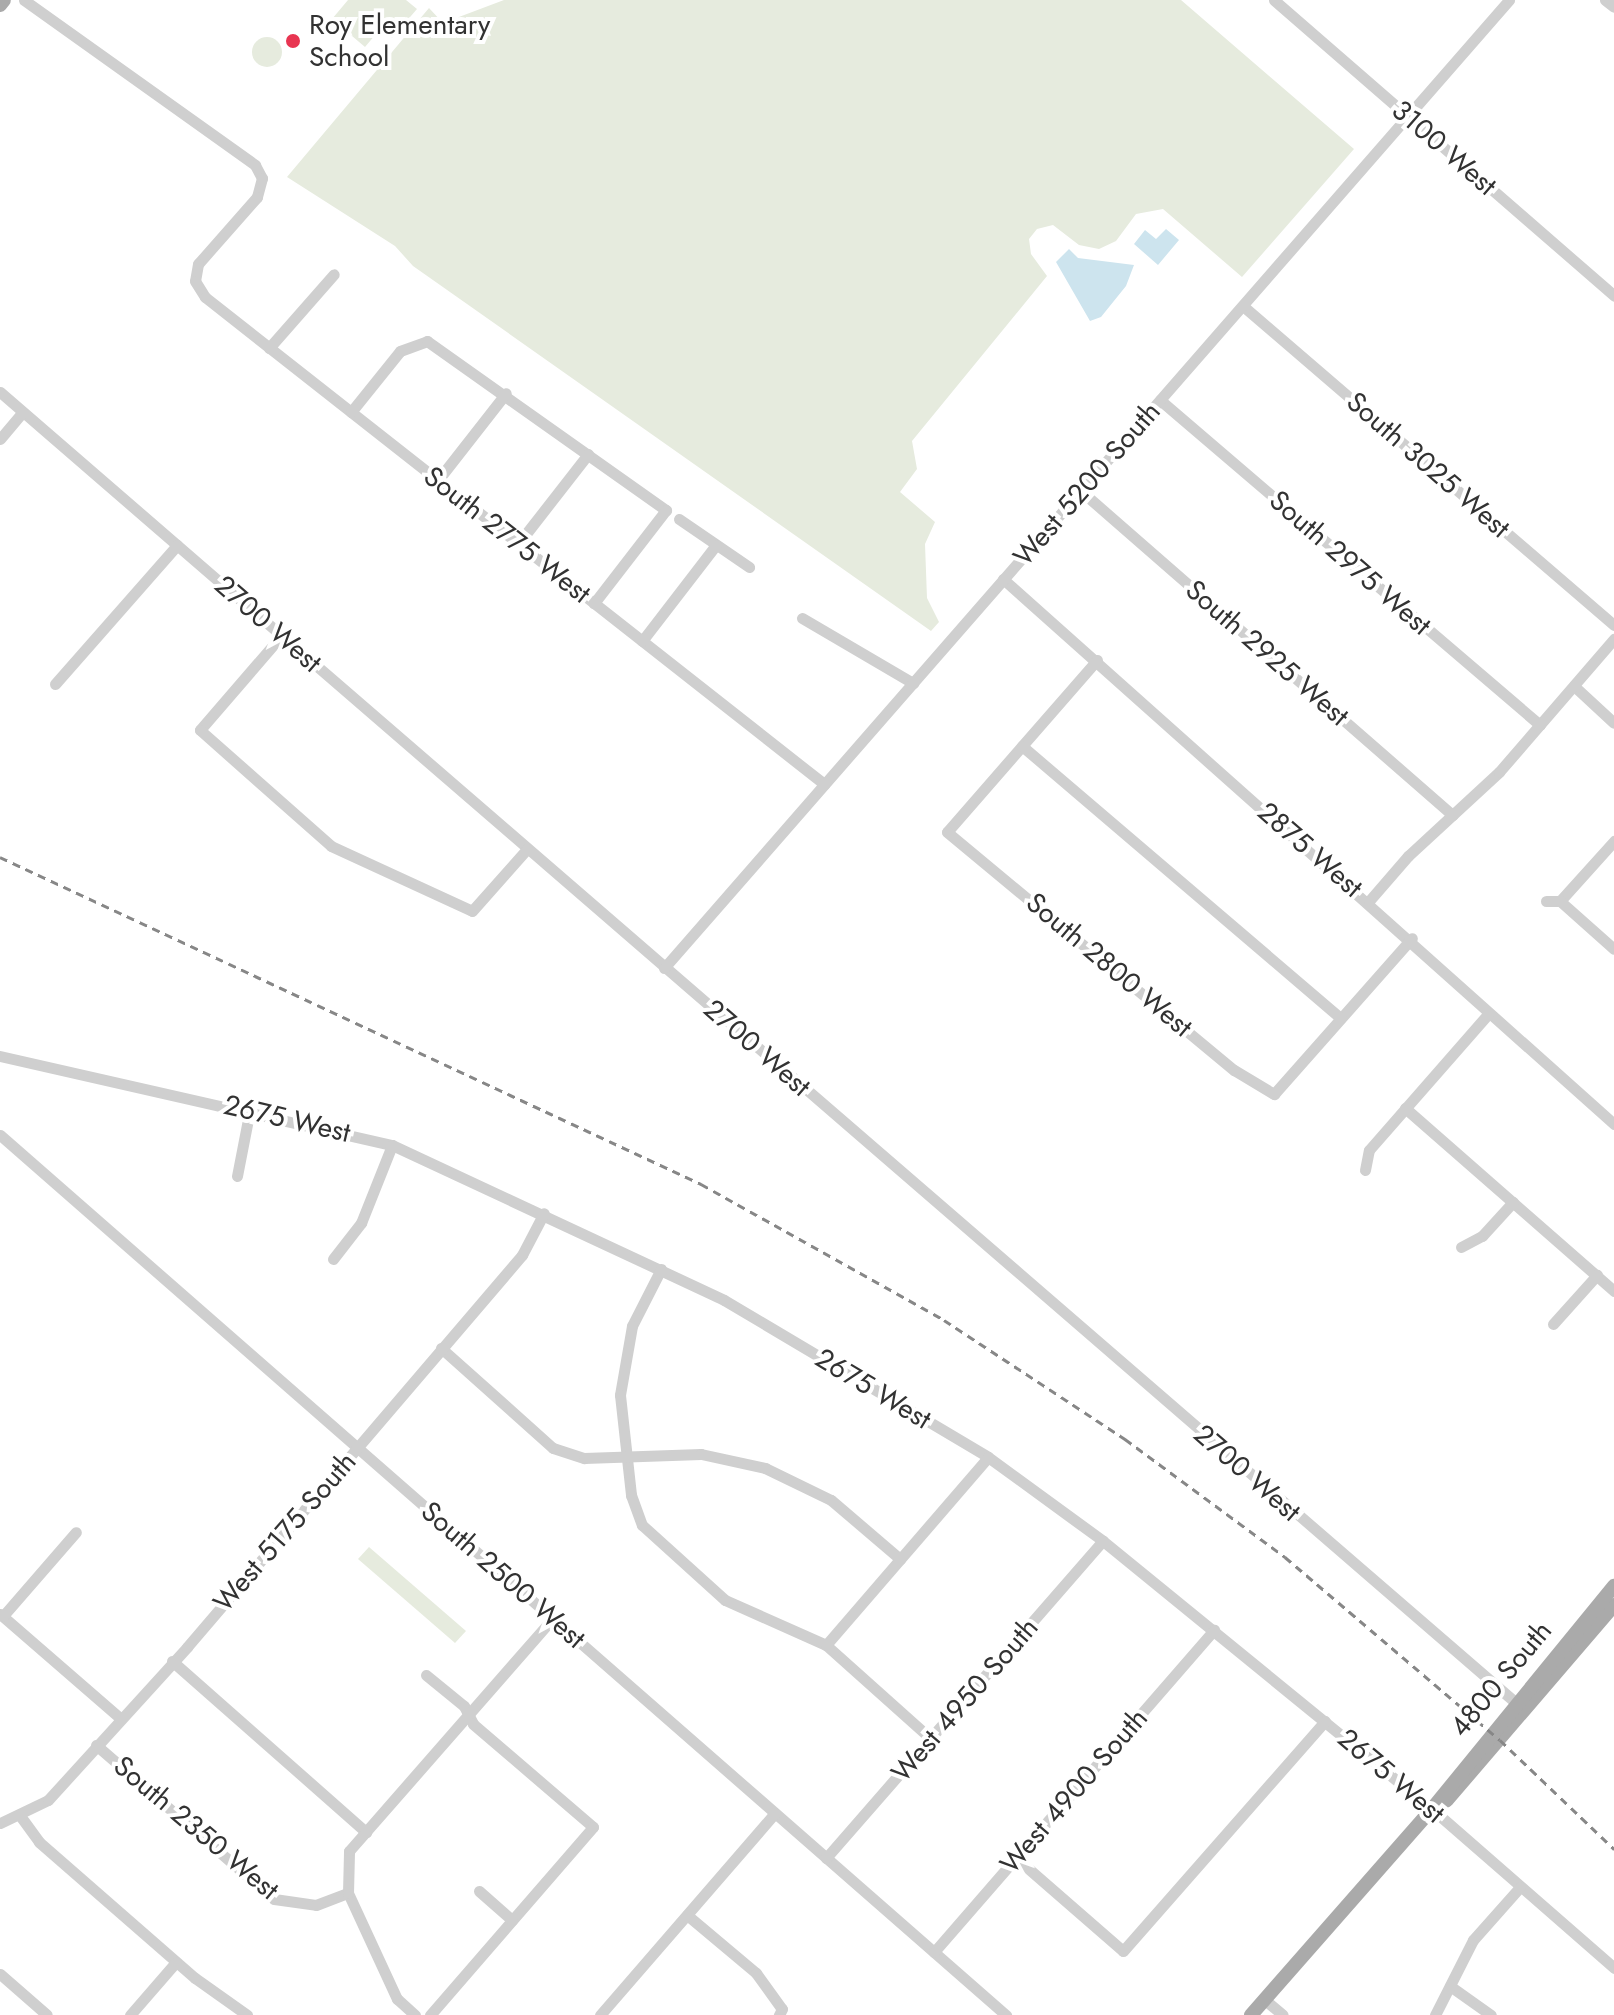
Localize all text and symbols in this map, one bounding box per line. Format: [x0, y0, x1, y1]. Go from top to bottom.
place label: Roy Elementary School [309, 8, 490, 74]
marker: Roy Elementary School [284, 32, 302, 50]
street label: 3100 West [1385, 93, 1503, 203]
street label: South 3025 West [1340, 385, 1516, 545]
street label: West 5200 South [1006, 395, 1168, 573]
street label: South 2775 West [417, 459, 597, 611]
street label: South 2975 West [1262, 484, 1438, 642]
street label: 2700 West [208, 569, 328, 679]
street label: South 2925 West [1179, 573, 1355, 733]
street label: 2875 West [1251, 795, 1369, 905]
street label: South 2800 West [1019, 886, 1199, 1044]
street label: 2700 West [697, 993, 817, 1103]
street label: 2675 West [220, 1088, 354, 1150]
street label: 2675 West [809, 1341, 937, 1437]
street label: 2700 West [1187, 1418, 1307, 1528]
street label: West 5175 South [207, 1445, 363, 1619]
street label: South 2500 West [414, 1494, 592, 1656]
street label: West 4950 South [885, 1611, 1045, 1789]
street label: 4800 South [1443, 1614, 1559, 1744]
street label: West 4900 South [993, 1702, 1155, 1880]
street label: 2675 West [1331, 1722, 1451, 1830]
street label: South 2350 West [107, 1749, 285, 1907]

